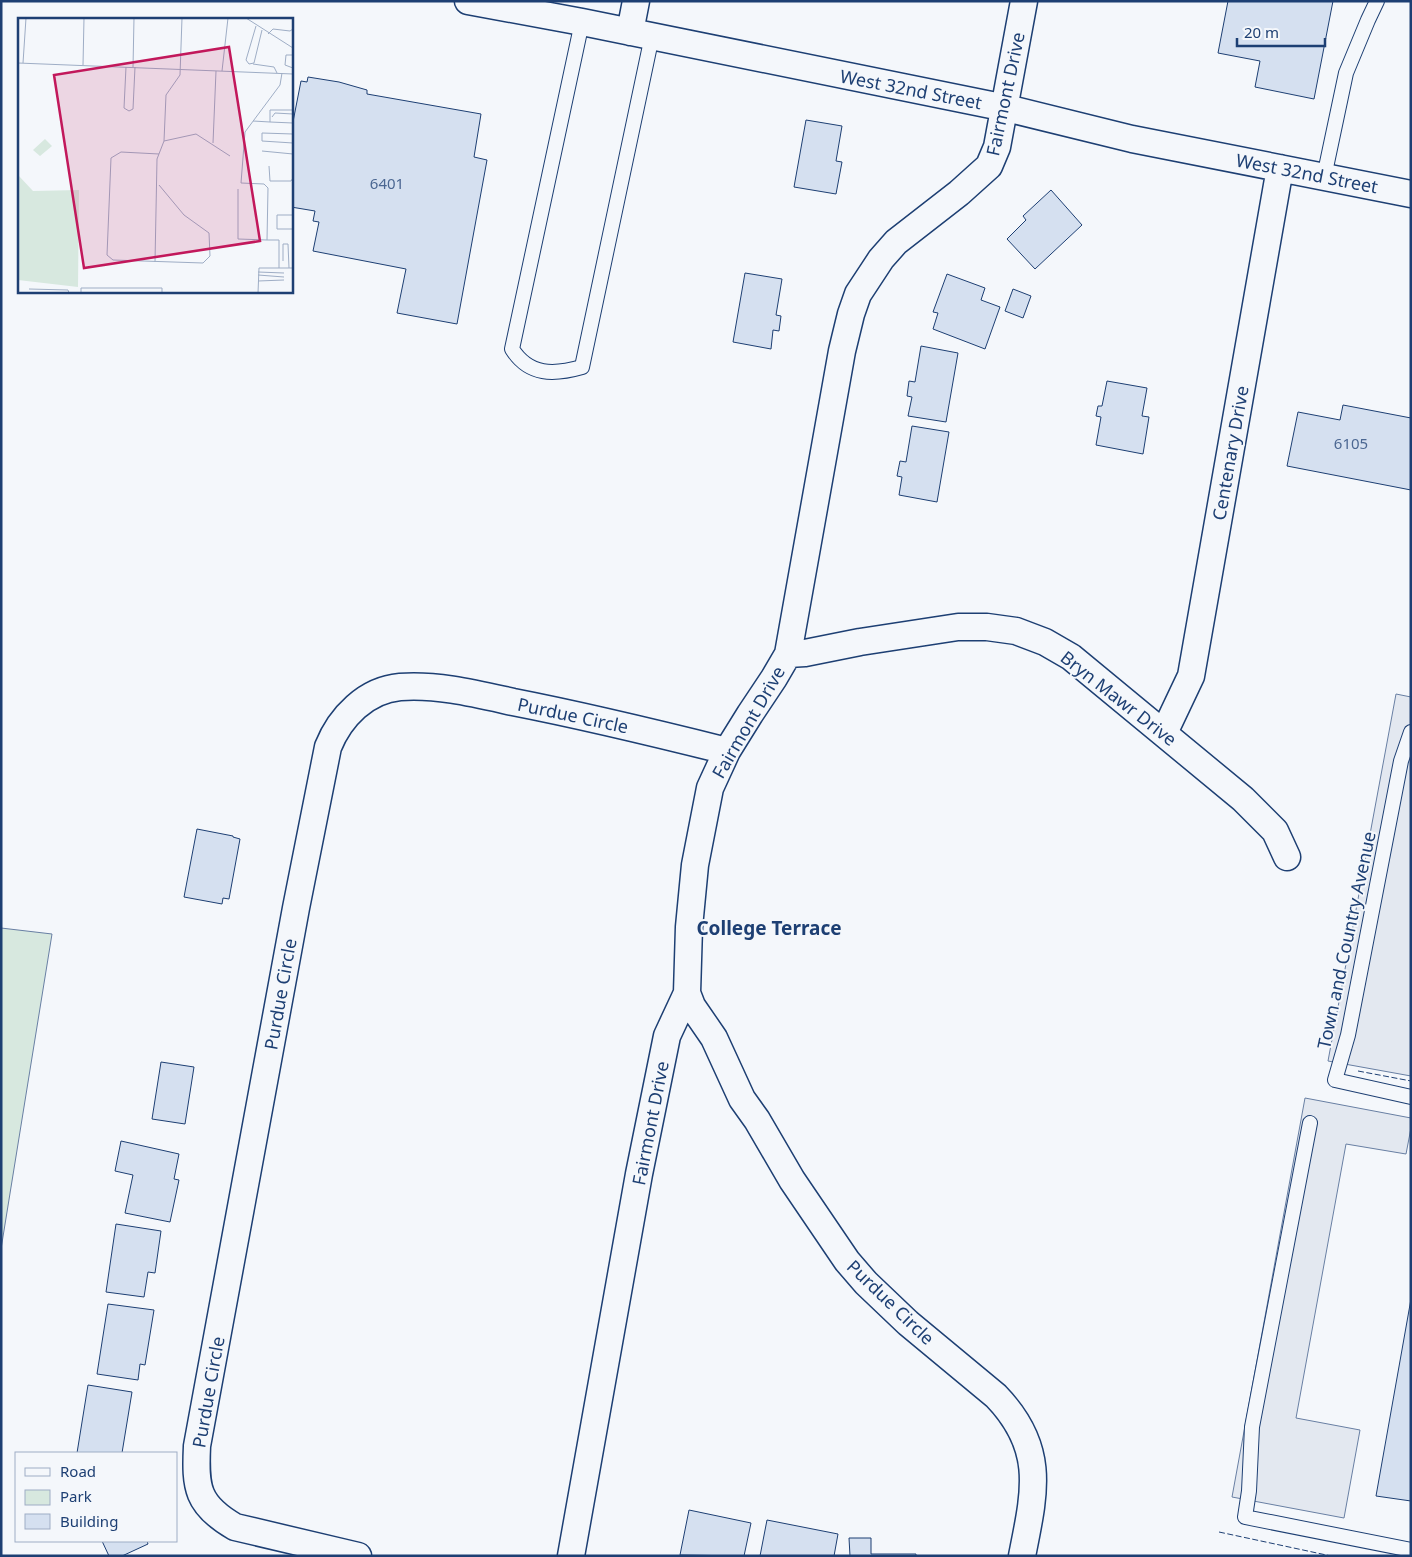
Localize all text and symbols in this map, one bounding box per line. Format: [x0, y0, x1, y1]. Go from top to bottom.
scale bar [1237, 15, 1324, 47]
inset map [18, 18, 292, 292]
text: 20 m [1244, 22, 1279, 42]
street label: Fairmont Drive [980, 30, 1030, 158]
street label: West 32nd Street [838, 63, 984, 115]
street label: West 32nd Street [1234, 147, 1380, 199]
house number: 6401 [370, 173, 404, 193]
street label: Centenary Drive [1206, 384, 1254, 522]
house number: 6105 [1334, 433, 1368, 453]
street label: Bryn Mawr Drive [1056, 645, 1182, 751]
street label: Fairmont Drive [706, 661, 790, 783]
street label: Purdue Circle [515, 692, 631, 738]
street label: Town and Country Avenue [1311, 829, 1381, 1051]
district label: College Terrace [696, 915, 842, 941]
street label: Purdue Circle [258, 936, 302, 1052]
street label: Fairmont Drive [626, 1059, 674, 1187]
street label: Purdue Circle [842, 1254, 940, 1350]
street label: Purdue Circle [186, 1334, 230, 1450]
legend [15, 1452, 178, 1542]
text: Road [60, 1461, 96, 1481]
text: Park [60, 1486, 92, 1506]
text: Building [60, 1511, 118, 1531]

